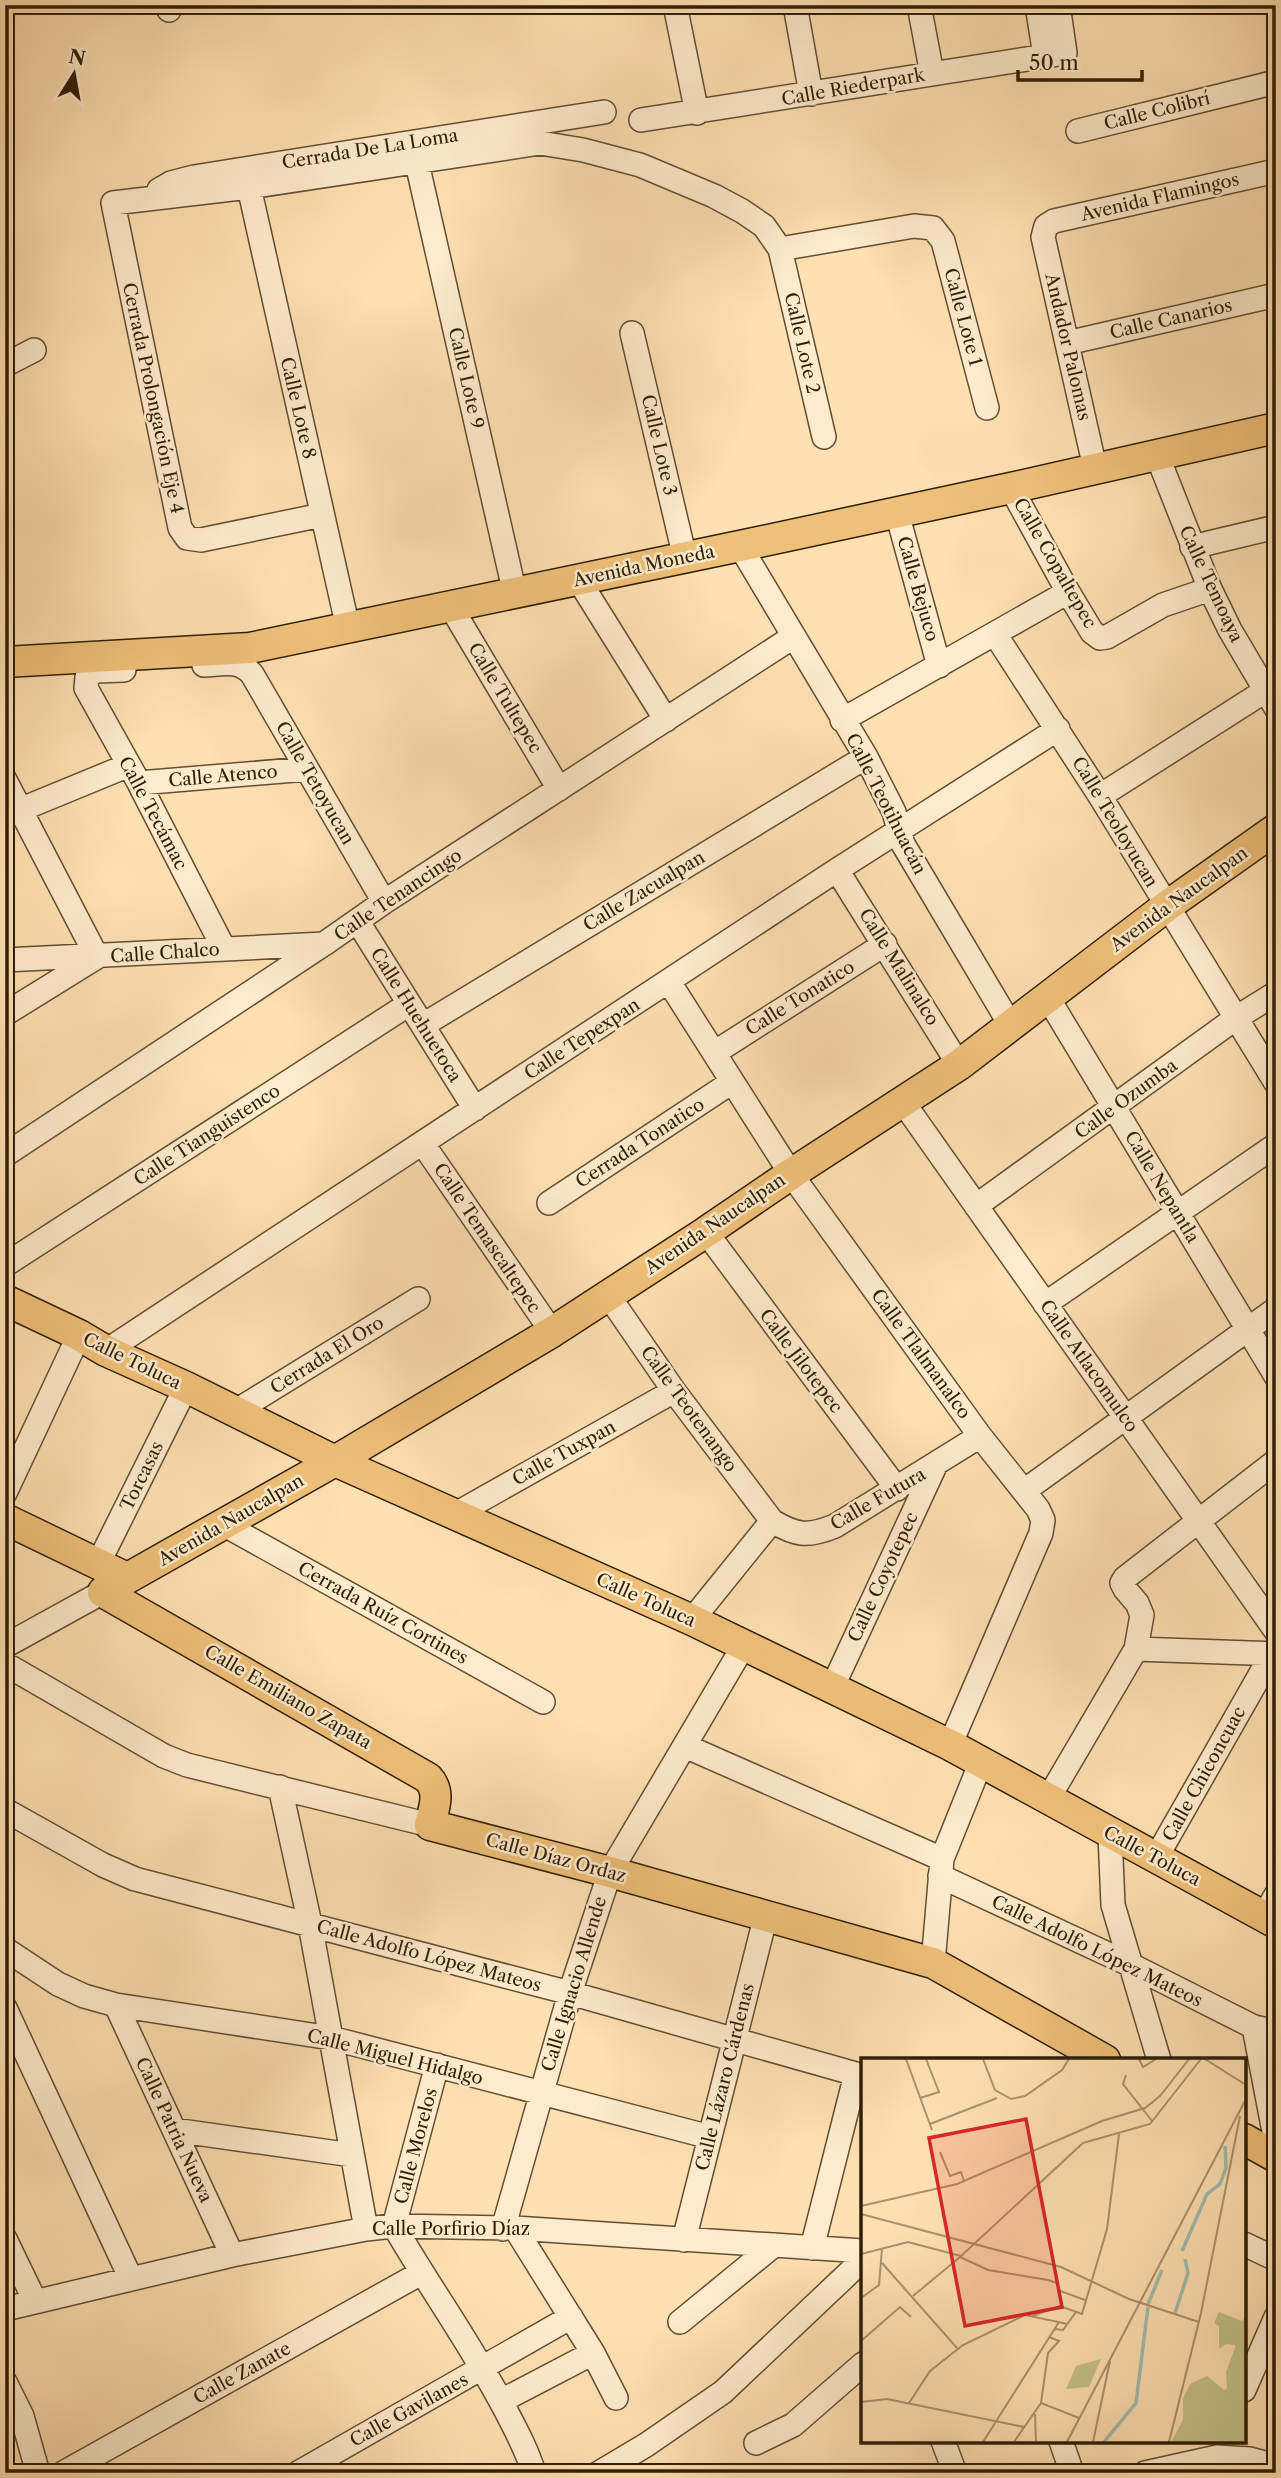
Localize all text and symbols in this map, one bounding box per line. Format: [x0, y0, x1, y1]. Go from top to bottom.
north arrow [38, 38, 108, 108]
scale bar [1018, 38, 1143, 82]
text: N [67, 45, 87, 71]
text: 50 m [1029, 50, 1079, 75]
street label: Calle Riederpark [780, 63, 928, 110]
street label: Calle Colibrí [1102, 87, 1213, 135]
street label: Cerrada De La Loma [280, 124, 460, 174]
street label: Avenida Flamingos [1078, 168, 1241, 226]
street label: Calle Lote 1 [939, 266, 987, 369]
street label: Andador Palomas [1040, 270, 1096, 423]
street label: Cerrada Prolongación Eje 4 [118, 281, 188, 515]
street label: Calle Lote 2 [780, 290, 824, 396]
street label: Calle Canarios [1108, 294, 1234, 344]
street label: Calle Lote 9 [444, 325, 488, 431]
street label: Calle Lote 8 [276, 355, 320, 461]
street label: Calle Lote 3 [637, 392, 681, 498]
street label: Calle Copaltepec [1009, 494, 1101, 632]
street label: Calle Temoaya [1174, 522, 1248, 646]
street label: Calle Bejuco [893, 534, 943, 644]
street label: Avenida Moneda [570, 540, 717, 592]
street label: Calle Tultepec [463, 639, 547, 757]
street label: Calle Tetoyucan [271, 718, 359, 848]
street label: Calle Teotihuacán [841, 730, 931, 878]
street label: Calle Tecámac [114, 753, 192, 873]
street label: Calle Teoloyucan [1067, 753, 1163, 891]
street label: Calle Atenco [167, 760, 279, 792]
street label: Avenida Naucalpan [1105, 842, 1252, 957]
street label: Calle Tenancingo [330, 844, 466, 946]
street label: Calle Zacualpan [579, 846, 709, 936]
street label: Calle Malinalco [854, 904, 944, 1030]
street label: Calle Chalco [110, 938, 220, 968]
street label: Calle Huehuetoca [366, 944, 466, 1087]
street label: Calle Tonatico [741, 956, 859, 1040]
street label: Calle Tepexpan [520, 994, 644, 1084]
street label: Calle Ozumba [1070, 1054, 1182, 1144]
street label: Calle Tianguistenco [130, 1080, 284, 1190]
street label: Cerrada Tonatico [572, 1093, 708, 1193]
street label: Calle Nepantla [1120, 1127, 1204, 1247]
street label: Calle Temascaltepec [429, 1159, 545, 1317]
street label: Avenida Naucalpan [640, 1169, 789, 1280]
street label: Calle Tlalmanalco [867, 1285, 975, 1423]
street label: Calle Atlacomulco [1035, 1296, 1143, 1436]
street label: Calle Jilotepec [755, 1305, 847, 1417]
street label: Cerrada El Oro [266, 1311, 388, 1399]
street label: Calle Toluca [79, 1328, 185, 1394]
street label: Calle Teotenango [636, 1342, 742, 1476]
street label: Calle Tuxpan [508, 1416, 620, 1490]
street label: Torcasas [116, 1438, 168, 1514]
street label: Calle Futura [827, 1463, 930, 1535]
street label: Avenida Naucalpan [153, 1469, 308, 1571]
street label: Calle Coyotepec [843, 1508, 923, 1646]
street label: Cerrada Ruíz Cortines [294, 1557, 472, 1669]
street label: Calle Toluca [593, 1568, 700, 1632]
street label: Calle Emiliano Zapata [201, 1640, 376, 1754]
street label: Calle Chiconcuac [1158, 1703, 1250, 1845]
street label: Calle Toluca [1100, 1821, 1205, 1891]
street label: Calle Díaz Ordaz [483, 1829, 629, 1887]
street label: Calle Adolfo López Mateos [988, 1890, 1206, 2012]
street label: Calle Ignacio Allende [537, 1894, 611, 2074]
street label: Calle Adolfo López Mateos [314, 1915, 544, 1997]
street label: Calle Lázaro Cárdenas [691, 1981, 759, 2173]
street label: Calle Miguel Hidalgo [305, 2024, 485, 2090]
street label: Calle Patria Nueva [131, 2054, 217, 2207]
inset map [861, 2058, 1246, 2443]
street label: Calle Morelos [390, 2085, 442, 2207]
street label: Calle Porfirio Díaz [372, 2218, 530, 2240]
street label: Calle Zanate [190, 2337, 294, 2409]
street label: Calle Gavilanes [346, 2368, 472, 2452]

